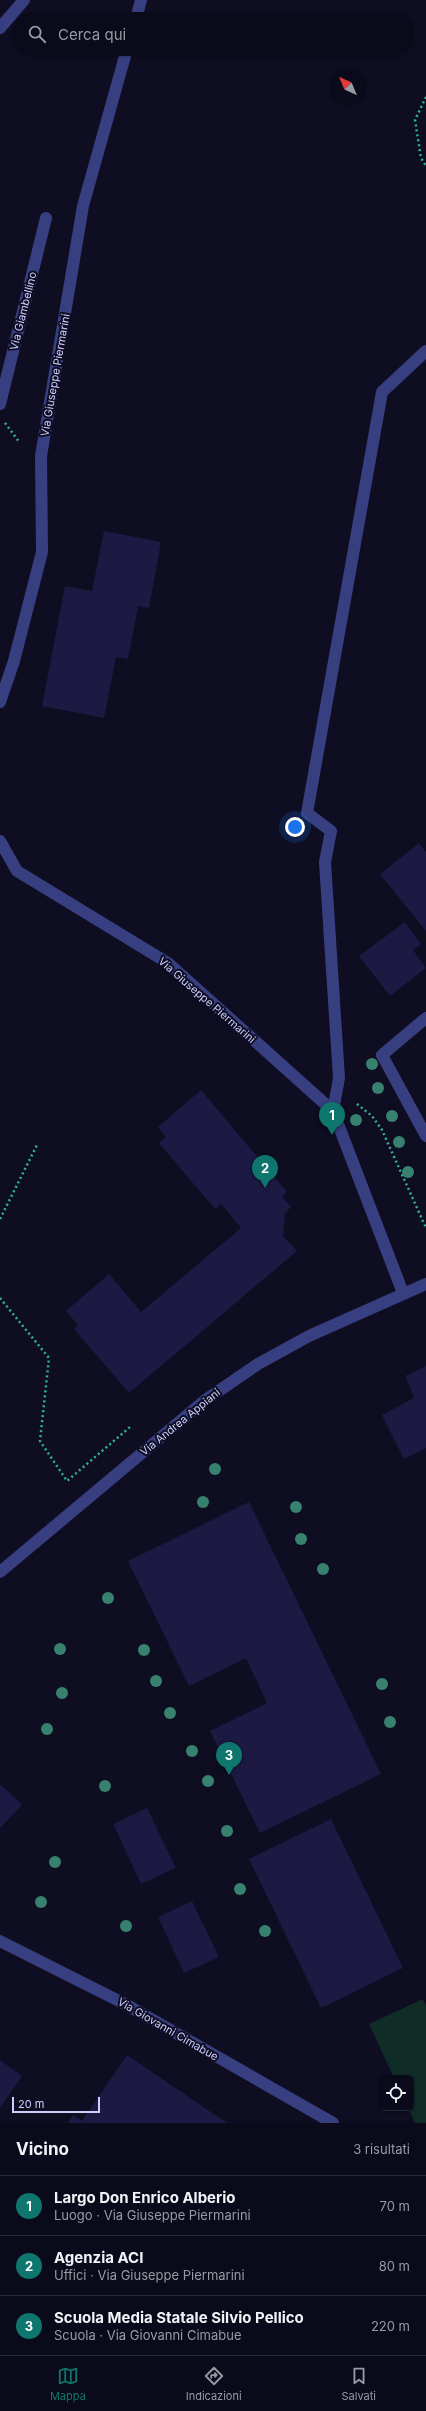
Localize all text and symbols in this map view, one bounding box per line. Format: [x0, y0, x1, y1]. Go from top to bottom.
search box [12, 12, 414, 56]
icon: search [26, 23, 48, 45]
text: Cerca qui [58, 25, 126, 44]
north arrow [330, 68, 366, 104]
street label: Via Giambellino [6, 270, 40, 352]
street label: Via Giuseppe Piermarini [37, 312, 73, 438]
your location [285, 817, 305, 837]
street label: Via Giuseppe Piermarini [155, 954, 259, 1046]
pin: 1 [319, 1102, 345, 1135]
pin: 2 [252, 1155, 278, 1188]
street label: Via Andrea Appiani [137, 1385, 223, 1459]
pin: 3 [216, 1742, 242, 1775]
street label: Via Giovanni Cimabue [115, 1994, 221, 2064]
map controls [378, 2075, 414, 2111]
button: locate [378, 2075, 414, 2111]
scale bar [12, 2095, 100, 2114]
text: 20 m [18, 2097, 44, 2111]
text: Vicino [16, 2139, 69, 2159]
text: 3 risultati [353, 2141, 410, 2157]
text: Largo Don Enrico Alberio [54, 2188, 236, 2207]
text: 1 [26, 2198, 32, 2214]
text: 70 m [380, 2198, 410, 2214]
text: Luogo · Via Giuseppe Piermarini [54, 2207, 251, 2223]
text: Agenzia ACI [54, 2248, 143, 2267]
text: 2 [25, 2258, 33, 2274]
text: 80 m [379, 2258, 410, 2274]
text: Uffici · Via Giuseppe Piermarini [54, 2267, 245, 2283]
text: Scuola Media Statale Silvio Pellico [54, 2308, 304, 2327]
text: 3 [25, 2318, 33, 2334]
text: 220 m [371, 2318, 410, 2334]
text: Scuola · Via Giovanni Cimabue [54, 2327, 241, 2343]
tab: Mappa [50, 2365, 86, 2403]
tab: Indicazioni [186, 2365, 242, 2403]
tab: Salvati [342, 2365, 376, 2403]

